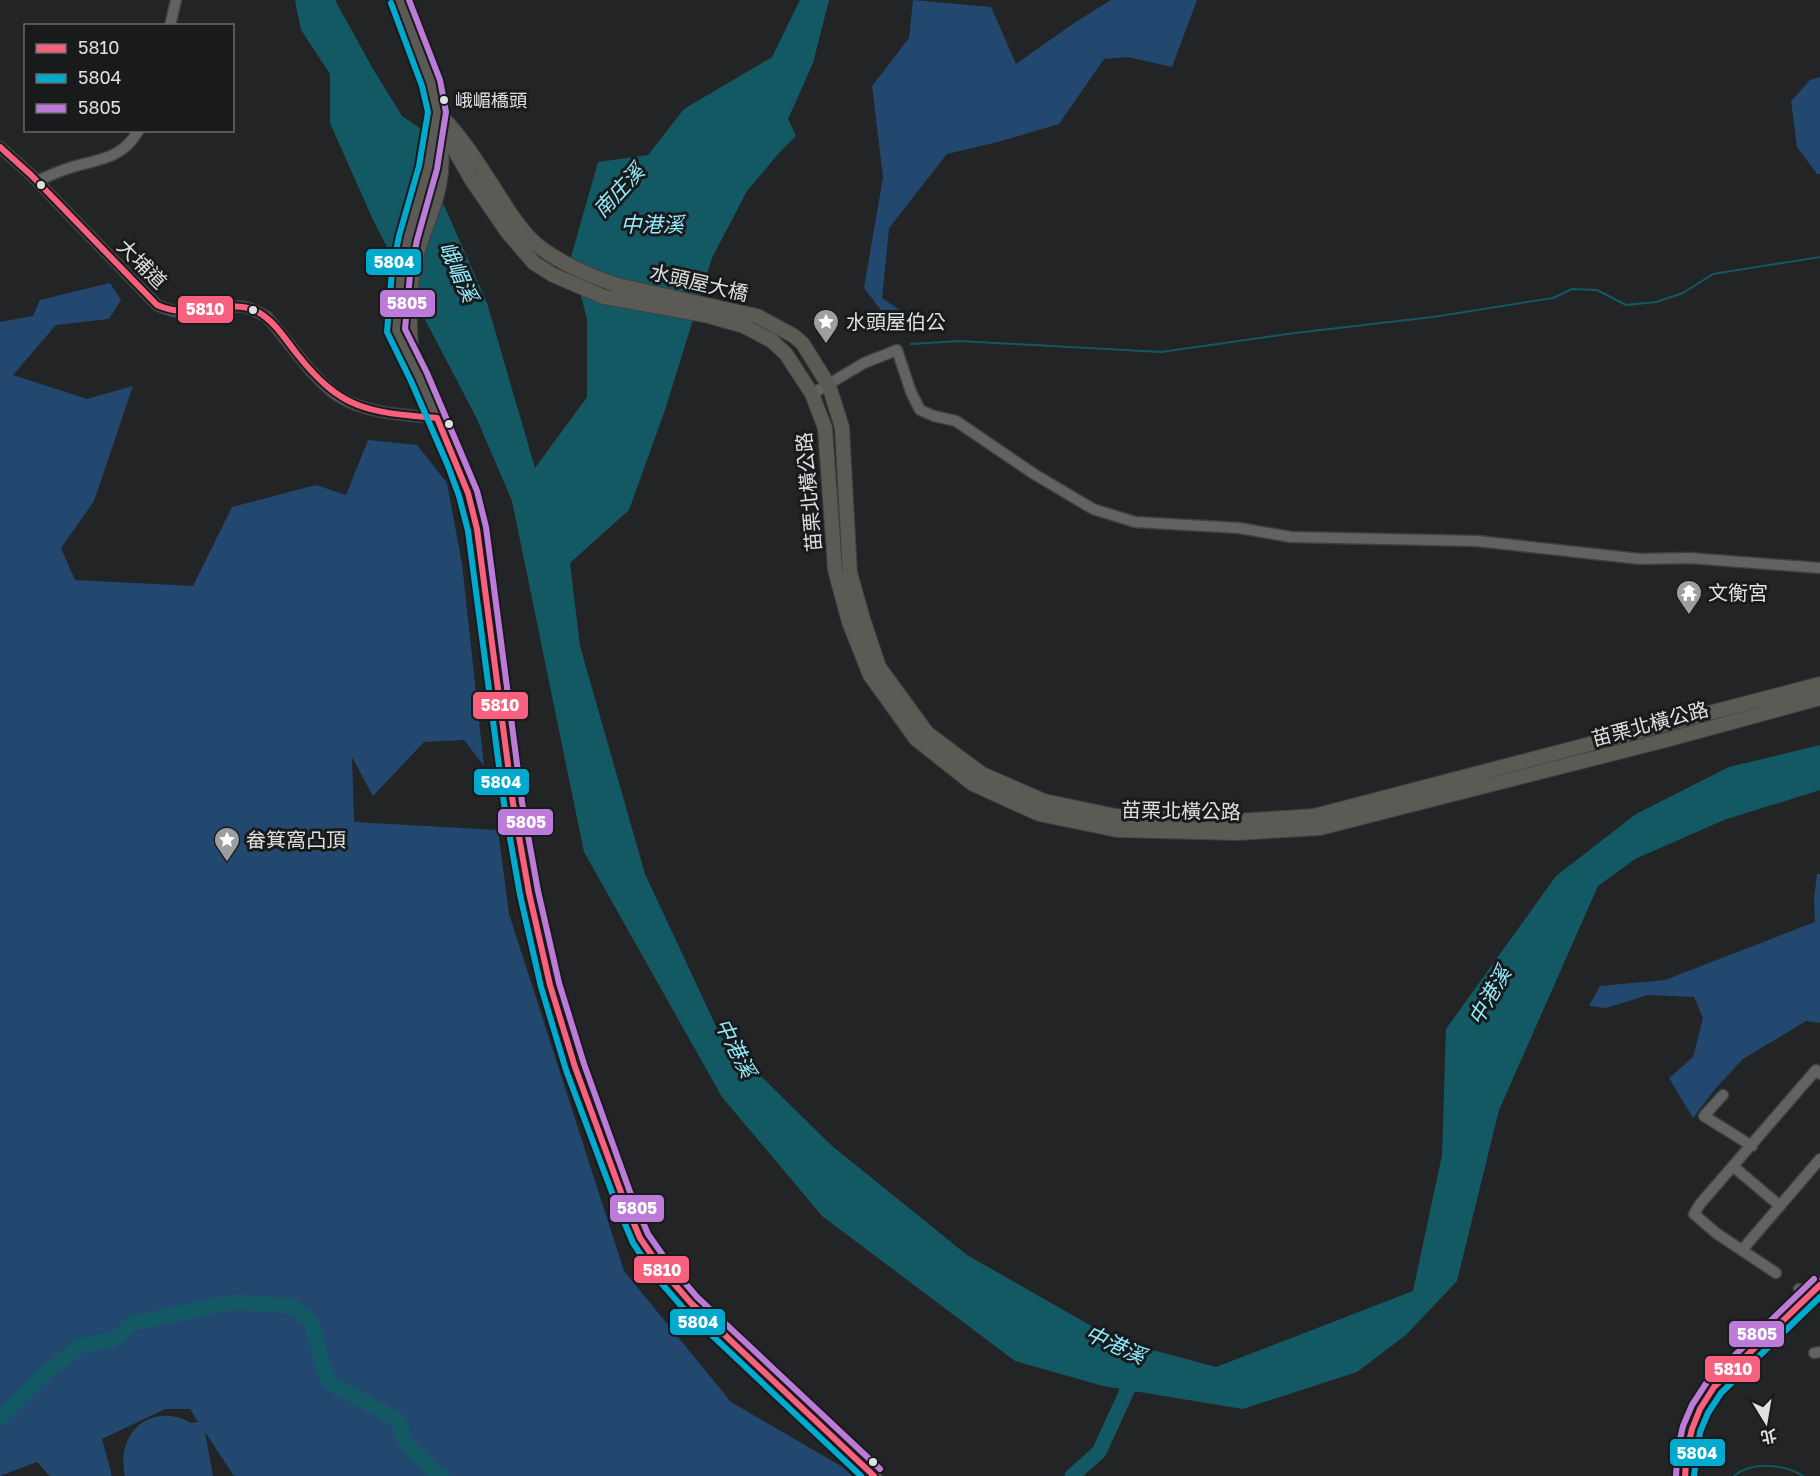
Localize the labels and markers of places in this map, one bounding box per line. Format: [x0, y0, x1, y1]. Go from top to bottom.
place label: 峨嵋橋頭 [455, 89, 527, 111]
marker: 峨嵋橋頭 [438, 94, 450, 106]
unlabelled marker [35, 179, 47, 191]
unlabelled marker [247, 304, 259, 316]
place icon: 水頭屋伯公 [811, 307, 841, 345]
place label: 水頭屋伯公 [846, 309, 946, 333]
unlabelled marker [443, 418, 455, 430]
temple icon: 文衡宮 [1674, 578, 1704, 616]
place label: 文衡宮 [1708, 580, 1768, 604]
place icon: 畚箕窩凸頂 [212, 825, 242, 863]
place label: 畚箕窩凸頂 [246, 827, 346, 851]
unlabelled marker [867, 1456, 879, 1468]

